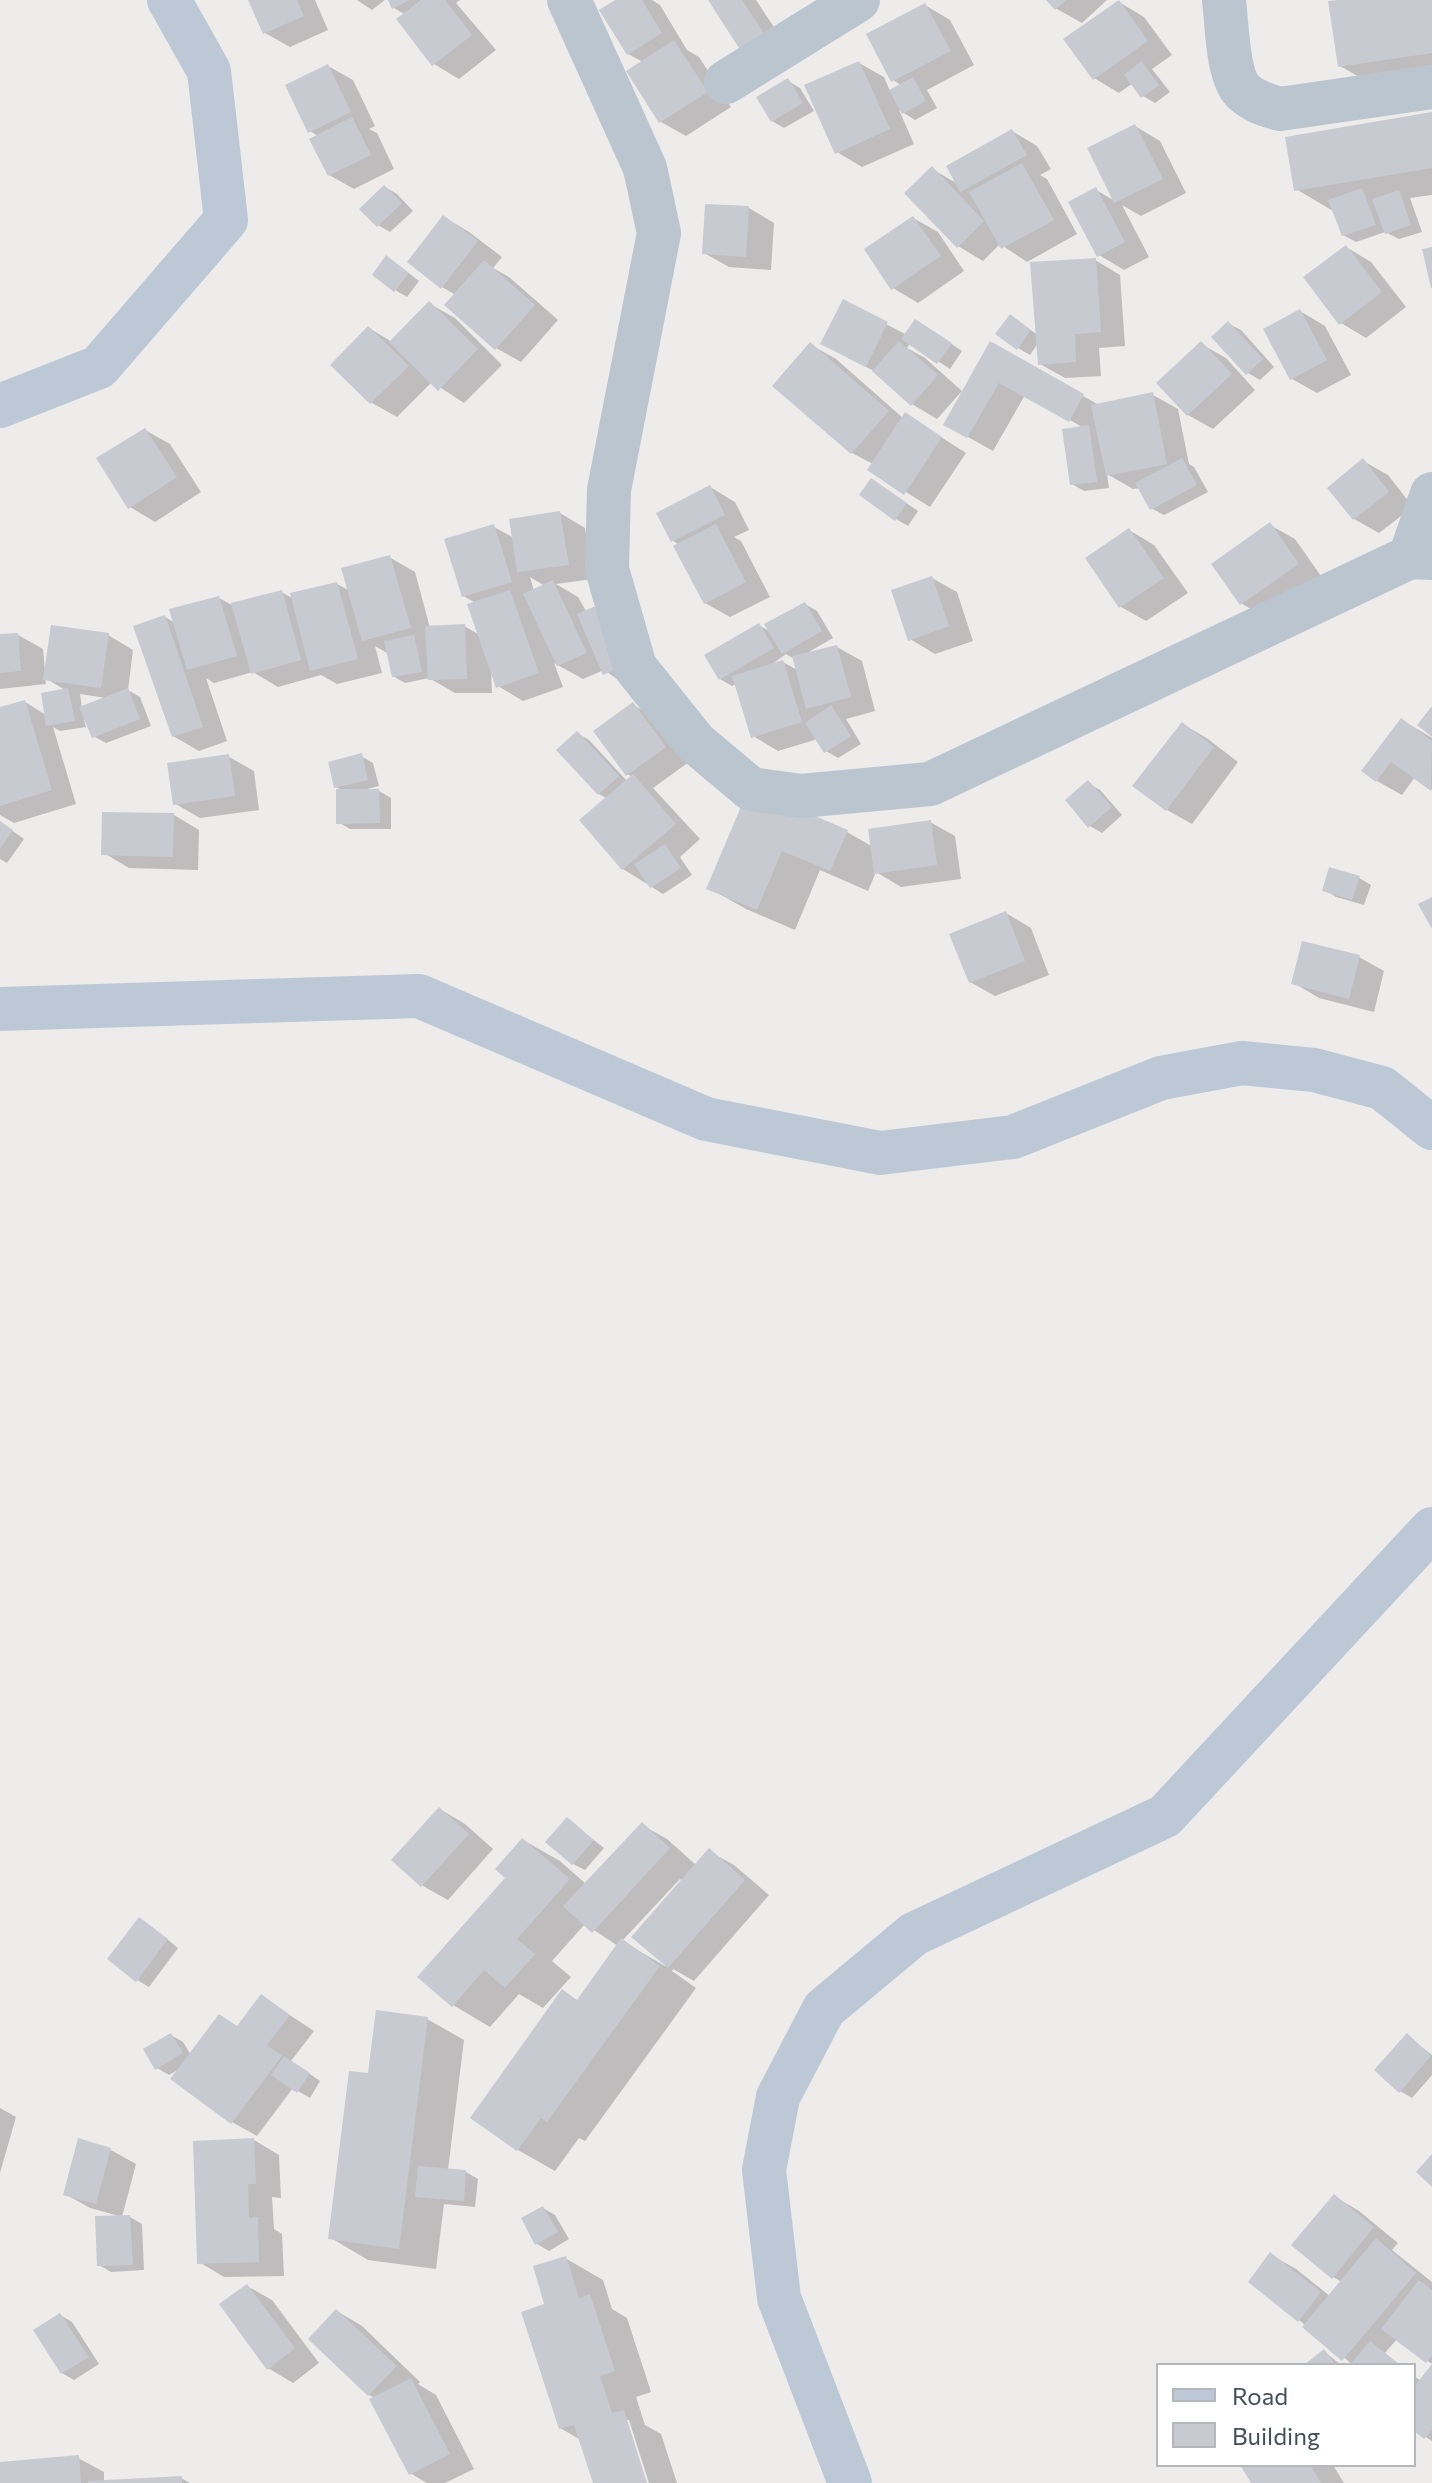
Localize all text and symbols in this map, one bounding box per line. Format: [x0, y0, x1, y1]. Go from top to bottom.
legend [1156, 2363, 1416, 2467]
text: Road [1232, 2381, 1288, 2410]
text: Building [1232, 2421, 1320, 2450]

